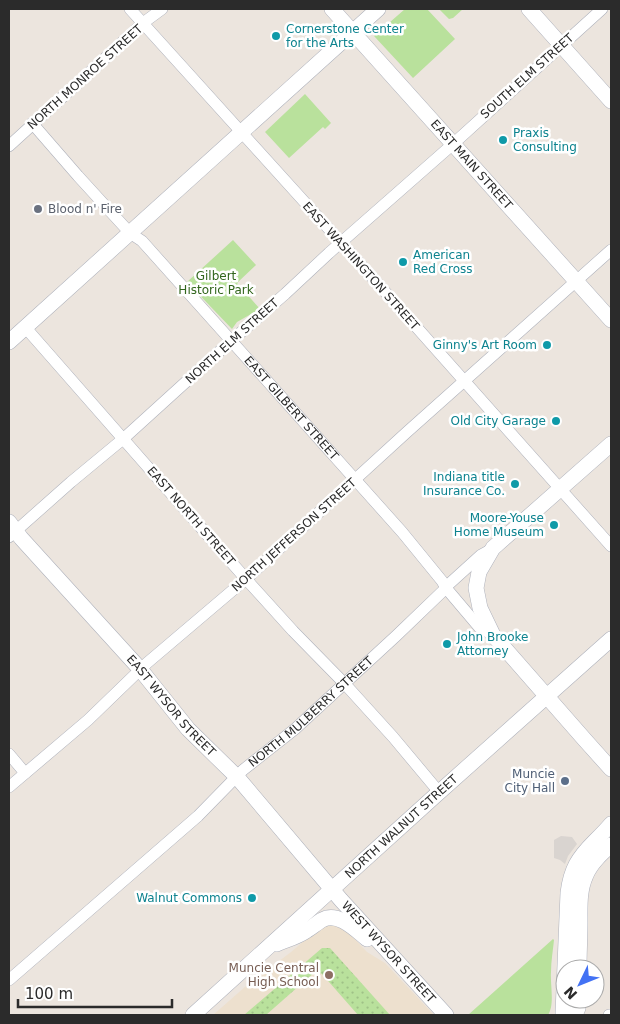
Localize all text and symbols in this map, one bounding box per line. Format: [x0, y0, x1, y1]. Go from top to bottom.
street label: NORTH MONROE STREET [25, 21, 146, 132]
place label: Cornerstone Center for the Arts [286, 22, 404, 50]
marker: Cornerstone Center for the Arts [270, 30, 282, 42]
street label: SOUTH ELM STREET [478, 30, 577, 121]
street label: EAST MAIN STREET [428, 117, 516, 213]
place label: Praxis Consulting [513, 126, 577, 154]
marker: Praxis Consulting [497, 134, 509, 146]
street label: EAST WASHINGTON STREET [300, 199, 423, 333]
place label: Blood n' Fire [48, 202, 122, 216]
marker: Blood n' Fire [32, 203, 44, 215]
place label: American Red Cross [413, 248, 473, 276]
marker: American Red Cross [397, 256, 409, 268]
park label: Gilbert Historic Park [178, 269, 254, 297]
street label: NORTH ELM STREET [183, 295, 282, 386]
place label: Ginny's Art Room [433, 338, 537, 352]
marker: Ginny's Art Room [541, 339, 553, 351]
street label: EAST GILBERT STREET [241, 353, 342, 464]
place label: Old City Garage [451, 414, 546, 428]
marker: Old City Garage [550, 415, 562, 427]
street label: EAST NORTH STREET [144, 464, 238, 569]
place label: Indiana title Insurance Co. [423, 470, 505, 498]
street label: NORTH JEFFERSON STREET [229, 475, 360, 595]
marker: Indiana title Insurance Co. [509, 478, 521, 490]
place label: Moore-Youse Home Museum [454, 511, 544, 539]
marker: Moore-Youse Home Museum [548, 519, 560, 531]
place label: John Brooke Attorney [456, 630, 528, 658]
marker: John Brooke Attorney [441, 638, 453, 650]
street label: EAST WYSOR STREET [124, 652, 219, 759]
street label: NORTH MULBERRY STREET [246, 653, 376, 770]
place label: Muncie City Hall [505, 767, 555, 795]
street label: NORTH WALNUT STREET [342, 772, 461, 881]
marker: Muncie City Hall [559, 775, 571, 787]
place label: Walnut Commons [136, 891, 242, 905]
marker: Walnut Commons [246, 892, 258, 904]
street label: WEST WYSOR STREET [339, 898, 439, 1006]
north arrow [555, 959, 605, 1009]
place label: Muncie Central High School [229, 961, 319, 989]
marker: Muncie Central High School [323, 969, 335, 981]
scale bar [18, 976, 171, 1008]
text: N [561, 983, 580, 1003]
text: 100 m [25, 985, 73, 1003]

